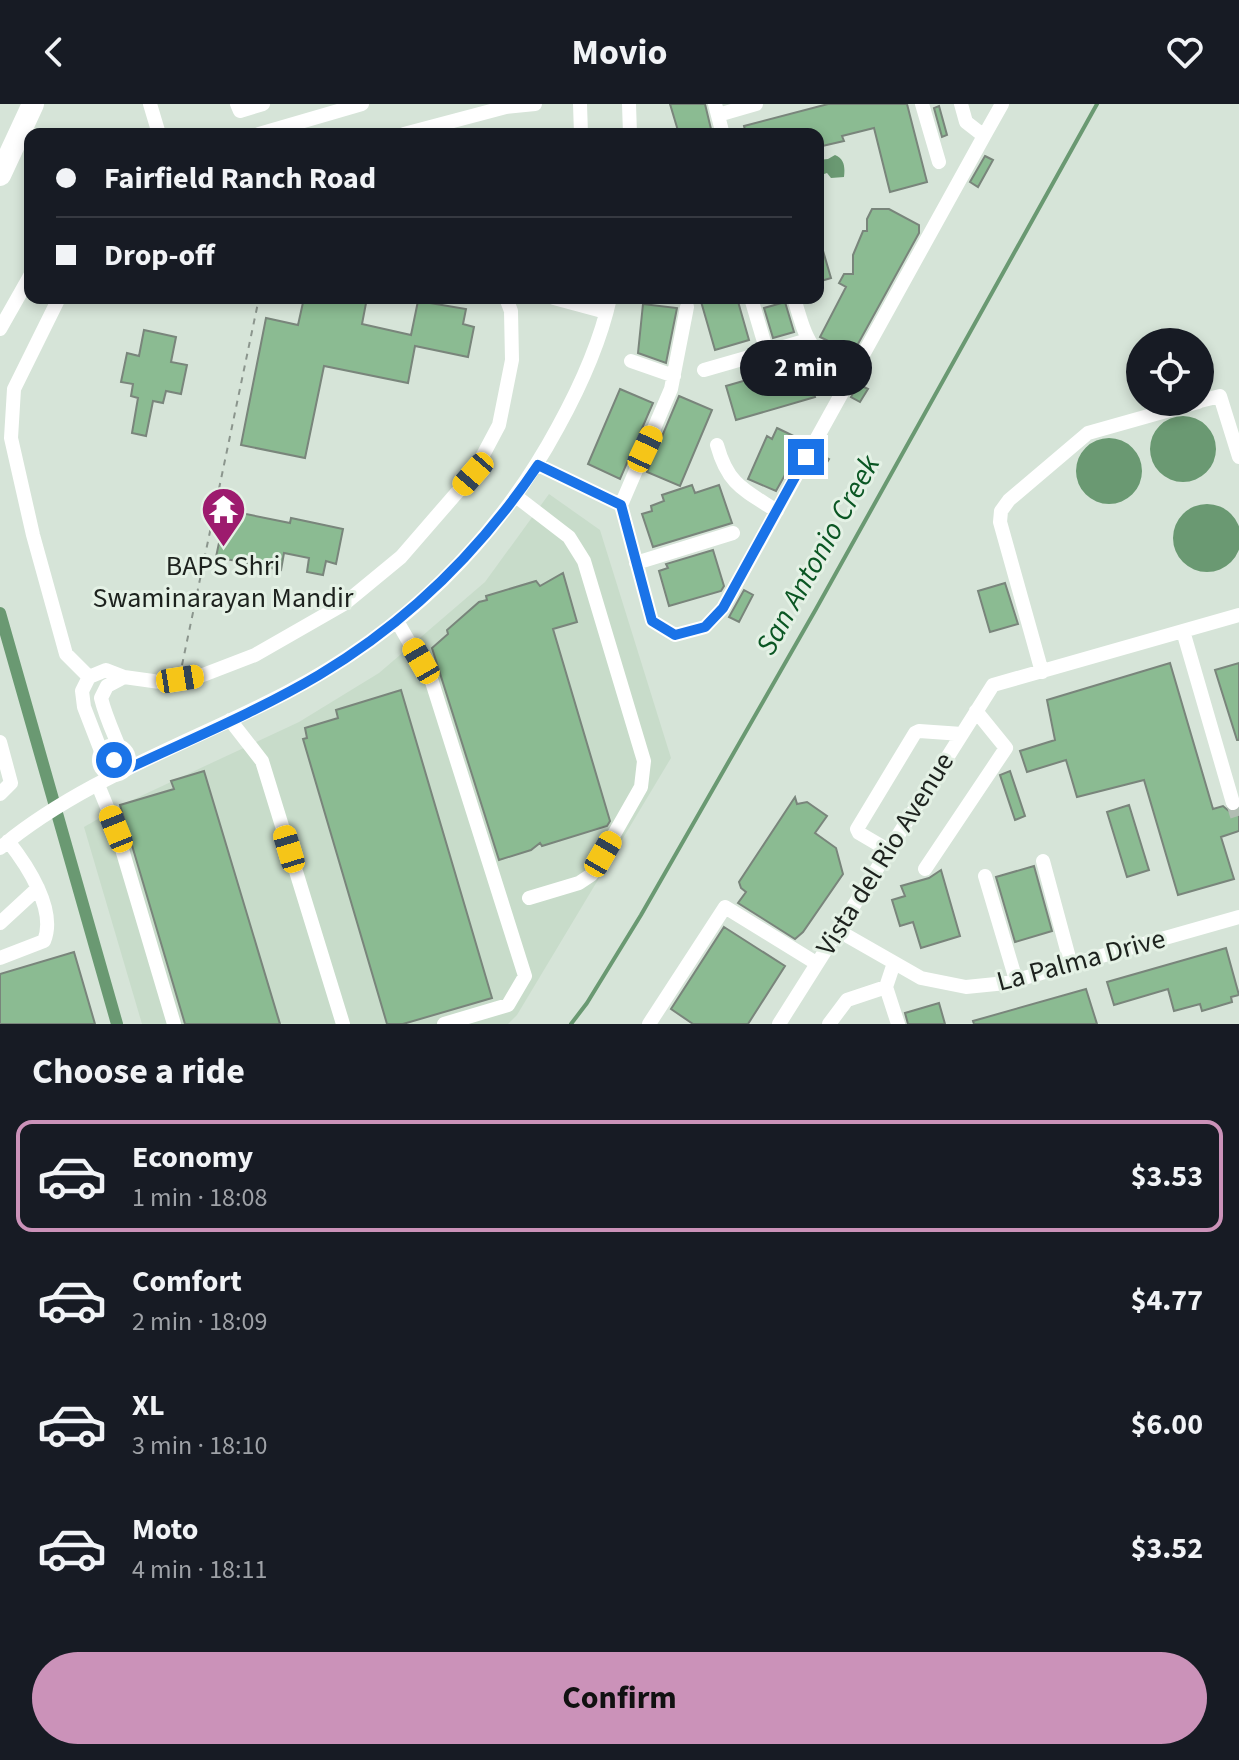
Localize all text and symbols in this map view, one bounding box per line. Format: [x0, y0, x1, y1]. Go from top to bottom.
text: Movio [572, 27, 667, 78]
icon: back [32, 30, 76, 74]
icon: heart [1163, 30, 1207, 74]
text: Fairfield Ranch Road [104, 157, 376, 200]
text: Drop-off [104, 234, 215, 277]
map controls [1126, 328, 1214, 416]
button: locate [1126, 328, 1214, 416]
callout: 2 min [740, 341, 872, 397]
text: 2 min [774, 349, 838, 386]
car [624, 422, 666, 476]
route end [788, 439, 824, 475]
water label: San Antonio Creek [745, 447, 891, 663]
car [448, 448, 498, 500]
temple icon: BAPS Shri Swaminarayan Mandir [199, 485, 247, 548]
place label: BAPS Shri Swaminarayan Mandir [92, 546, 354, 618]
car [399, 634, 443, 688]
car [154, 663, 206, 695]
route start [96, 742, 132, 778]
street label: Vista del Rio Avenue [806, 745, 964, 963]
car [96, 802, 136, 856]
car [271, 823, 307, 875]
car [581, 827, 625, 881]
street label: La Palma Drive [992, 918, 1170, 1002]
text: Choose a ride [32, 1046, 245, 1097]
text: Economy [132, 1136, 253, 1179]
icon: car [36, 1140, 108, 1212]
text: $3.53 [1131, 1155, 1203, 1198]
text: 1 min · 18:08 [132, 1179, 267, 1216]
text: Comfort [132, 1260, 242, 1303]
icon: car [36, 1264, 108, 1336]
text: $4.77 [1131, 1279, 1203, 1322]
text: 2 min · 18:09 [132, 1303, 267, 1340]
text: XL [132, 1384, 165, 1427]
icon: car [36, 1388, 108, 1460]
text: $6.00 [1131, 1403, 1203, 1446]
text: 3 min · 18:10 [132, 1427, 267, 1464]
text: Moto [132, 1508, 198, 1551]
icon: car [36, 1512, 108, 1584]
text: $3.52 [1131, 1527, 1203, 1570]
text: 4 min · 18:11 [132, 1551, 267, 1588]
button: Confirm [32, 1652, 1207, 1744]

